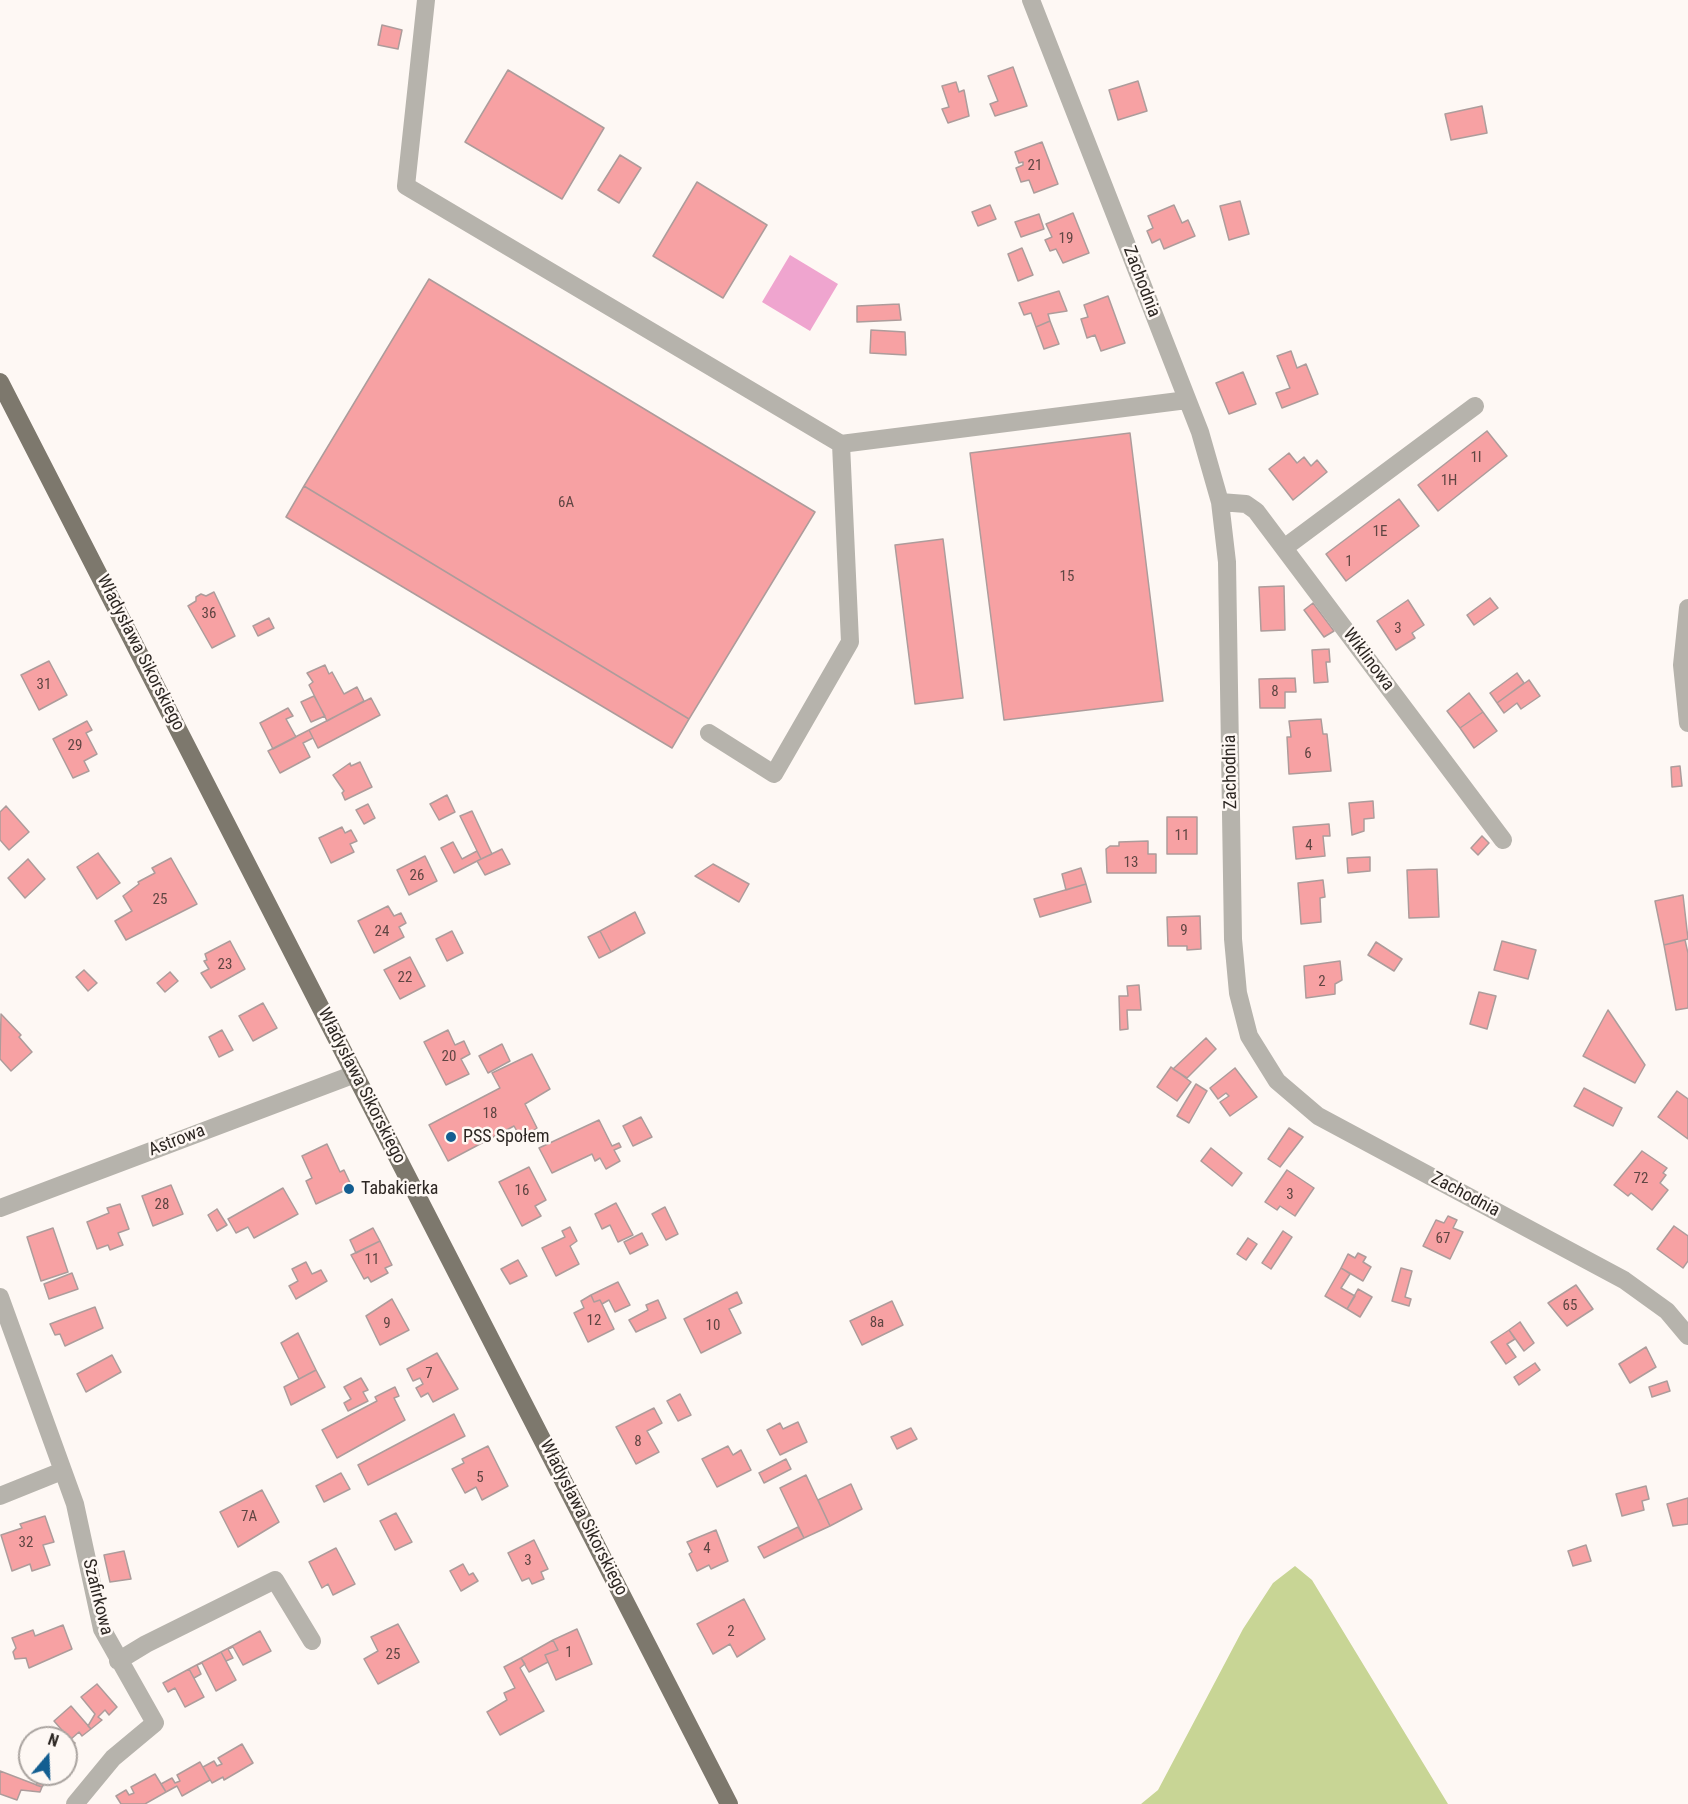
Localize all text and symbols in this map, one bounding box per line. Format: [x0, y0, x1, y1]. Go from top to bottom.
house number: 21 [1028, 157, 1042, 175]
house number: 19 [1059, 230, 1073, 248]
street label: Zachodnia [1118, 243, 1164, 321]
house number: 1I [1470, 449, 1482, 467]
house number: 1H [1441, 472, 1457, 490]
house number: 6A [558, 494, 574, 512]
house number: 1E [1373, 523, 1387, 541]
house number: 1 [1345, 553, 1353, 571]
house number: 15 [1060, 568, 1074, 586]
street label: Władysława Sikorskiego [91, 571, 189, 735]
house number: 36 [202, 605, 216, 623]
house number: 3 [1394, 620, 1402, 638]
street label: Wiklinowa [1338, 625, 1398, 695]
house number: 31 [37, 676, 51, 694]
house number: 8 [1271, 683, 1279, 701]
street label: Zachodnia [1220, 735, 1242, 809]
house number: 29 [68, 737, 82, 755]
house number: 6 [1304, 745, 1312, 763]
house number: 11 [1175, 827, 1189, 845]
house number: 4 [1305, 837, 1313, 855]
house number: 13 [1124, 854, 1138, 872]
house number: 26 [410, 867, 424, 885]
house number: 25 [153, 891, 167, 909]
house number: 9 [1180, 922, 1188, 940]
house number: 24 [375, 923, 389, 941]
house number: 23 [218, 956, 232, 974]
house number: 22 [398, 969, 412, 987]
house number: 2 [1318, 973, 1326, 991]
street label: Władysława Sikorskiego [312, 1004, 410, 1168]
house number: 20 [442, 1048, 456, 1066]
house number: 18 [483, 1105, 497, 1123]
street label: Astrowa [146, 1120, 208, 1162]
place label: PSS Społem [463, 1126, 550, 1148]
marker: PSS Społem [444, 1130, 458, 1144]
street label: Zachodnia [1427, 1168, 1503, 1222]
house number: 72 [1634, 1170, 1648, 1188]
place label: Tabakierka [361, 1178, 438, 1200]
marker: Tabakierka [342, 1182, 356, 1196]
house number: 16 [515, 1182, 529, 1200]
house number: 3 [1286, 1186, 1294, 1204]
house number: 28 [155, 1196, 169, 1214]
house number: 67 [1436, 1230, 1450, 1248]
house number: 11 [365, 1251, 379, 1269]
house number: 65 [1563, 1297, 1577, 1315]
house number: 12 [587, 1312, 601, 1330]
house number: 8a [870, 1314, 884, 1332]
house number: 9 [383, 1315, 391, 1333]
house number: 10 [706, 1317, 720, 1335]
house number: 7 [425, 1365, 433, 1383]
house number: 8 [634, 1433, 642, 1451]
street label: Władysława Sikorskiego [534, 1436, 632, 1600]
house number: 5 [476, 1469, 484, 1487]
house number: 7A [241, 1508, 257, 1526]
house number: 32 [19, 1534, 33, 1552]
house number: 4 [703, 1540, 711, 1558]
house number: 3 [524, 1552, 532, 1570]
street label: Szafirkowa [77, 1557, 117, 1637]
house number: 2 [727, 1623, 735, 1641]
house number: 1 [565, 1644, 573, 1662]
house number: 25 [386, 1646, 400, 1664]
north arrow [18, 1726, 78, 1786]
text: N [46, 1730, 61, 1751]

